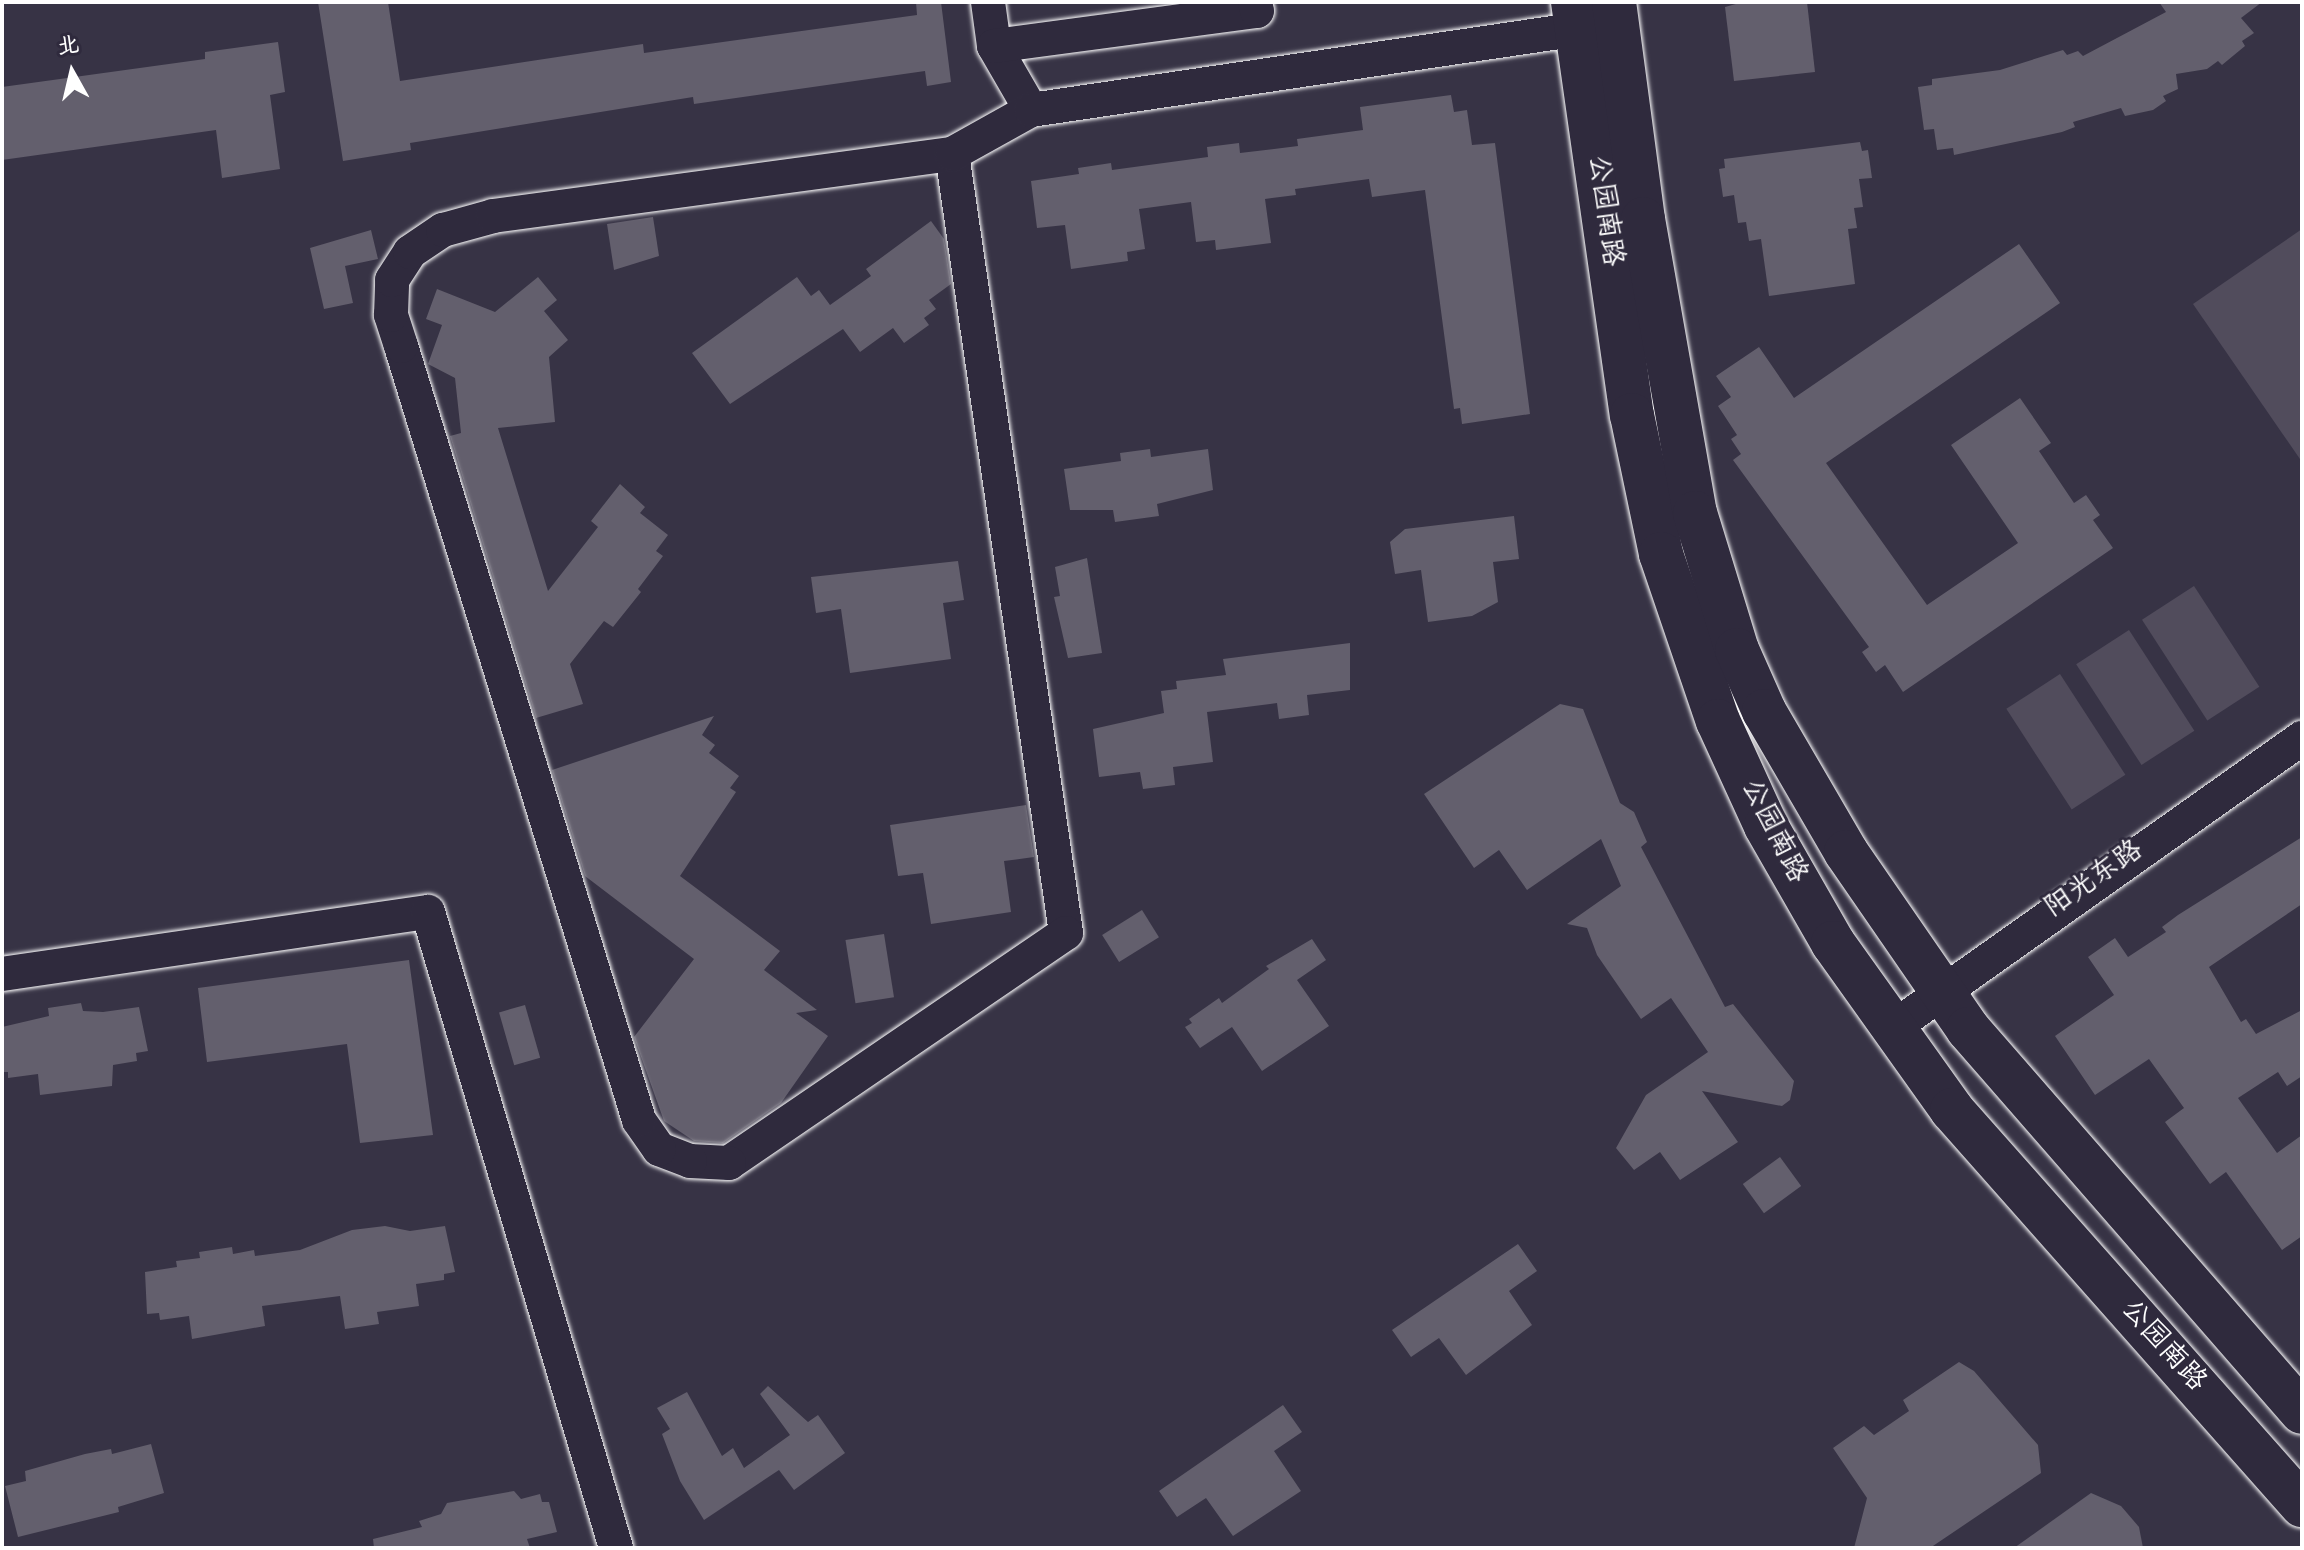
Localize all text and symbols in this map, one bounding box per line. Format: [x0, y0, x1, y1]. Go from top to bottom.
text: 北 [56, 31, 82, 65]
north arrow [32, 32, 112, 112]
street label: 公园南路 [1579, 153, 1627, 269]
street label: 公园南路 [1732, 774, 1812, 890]
street label: 阳光东路 [2039, 835, 2151, 927]
street label: 公园南路 [2112, 1294, 2212, 1400]

